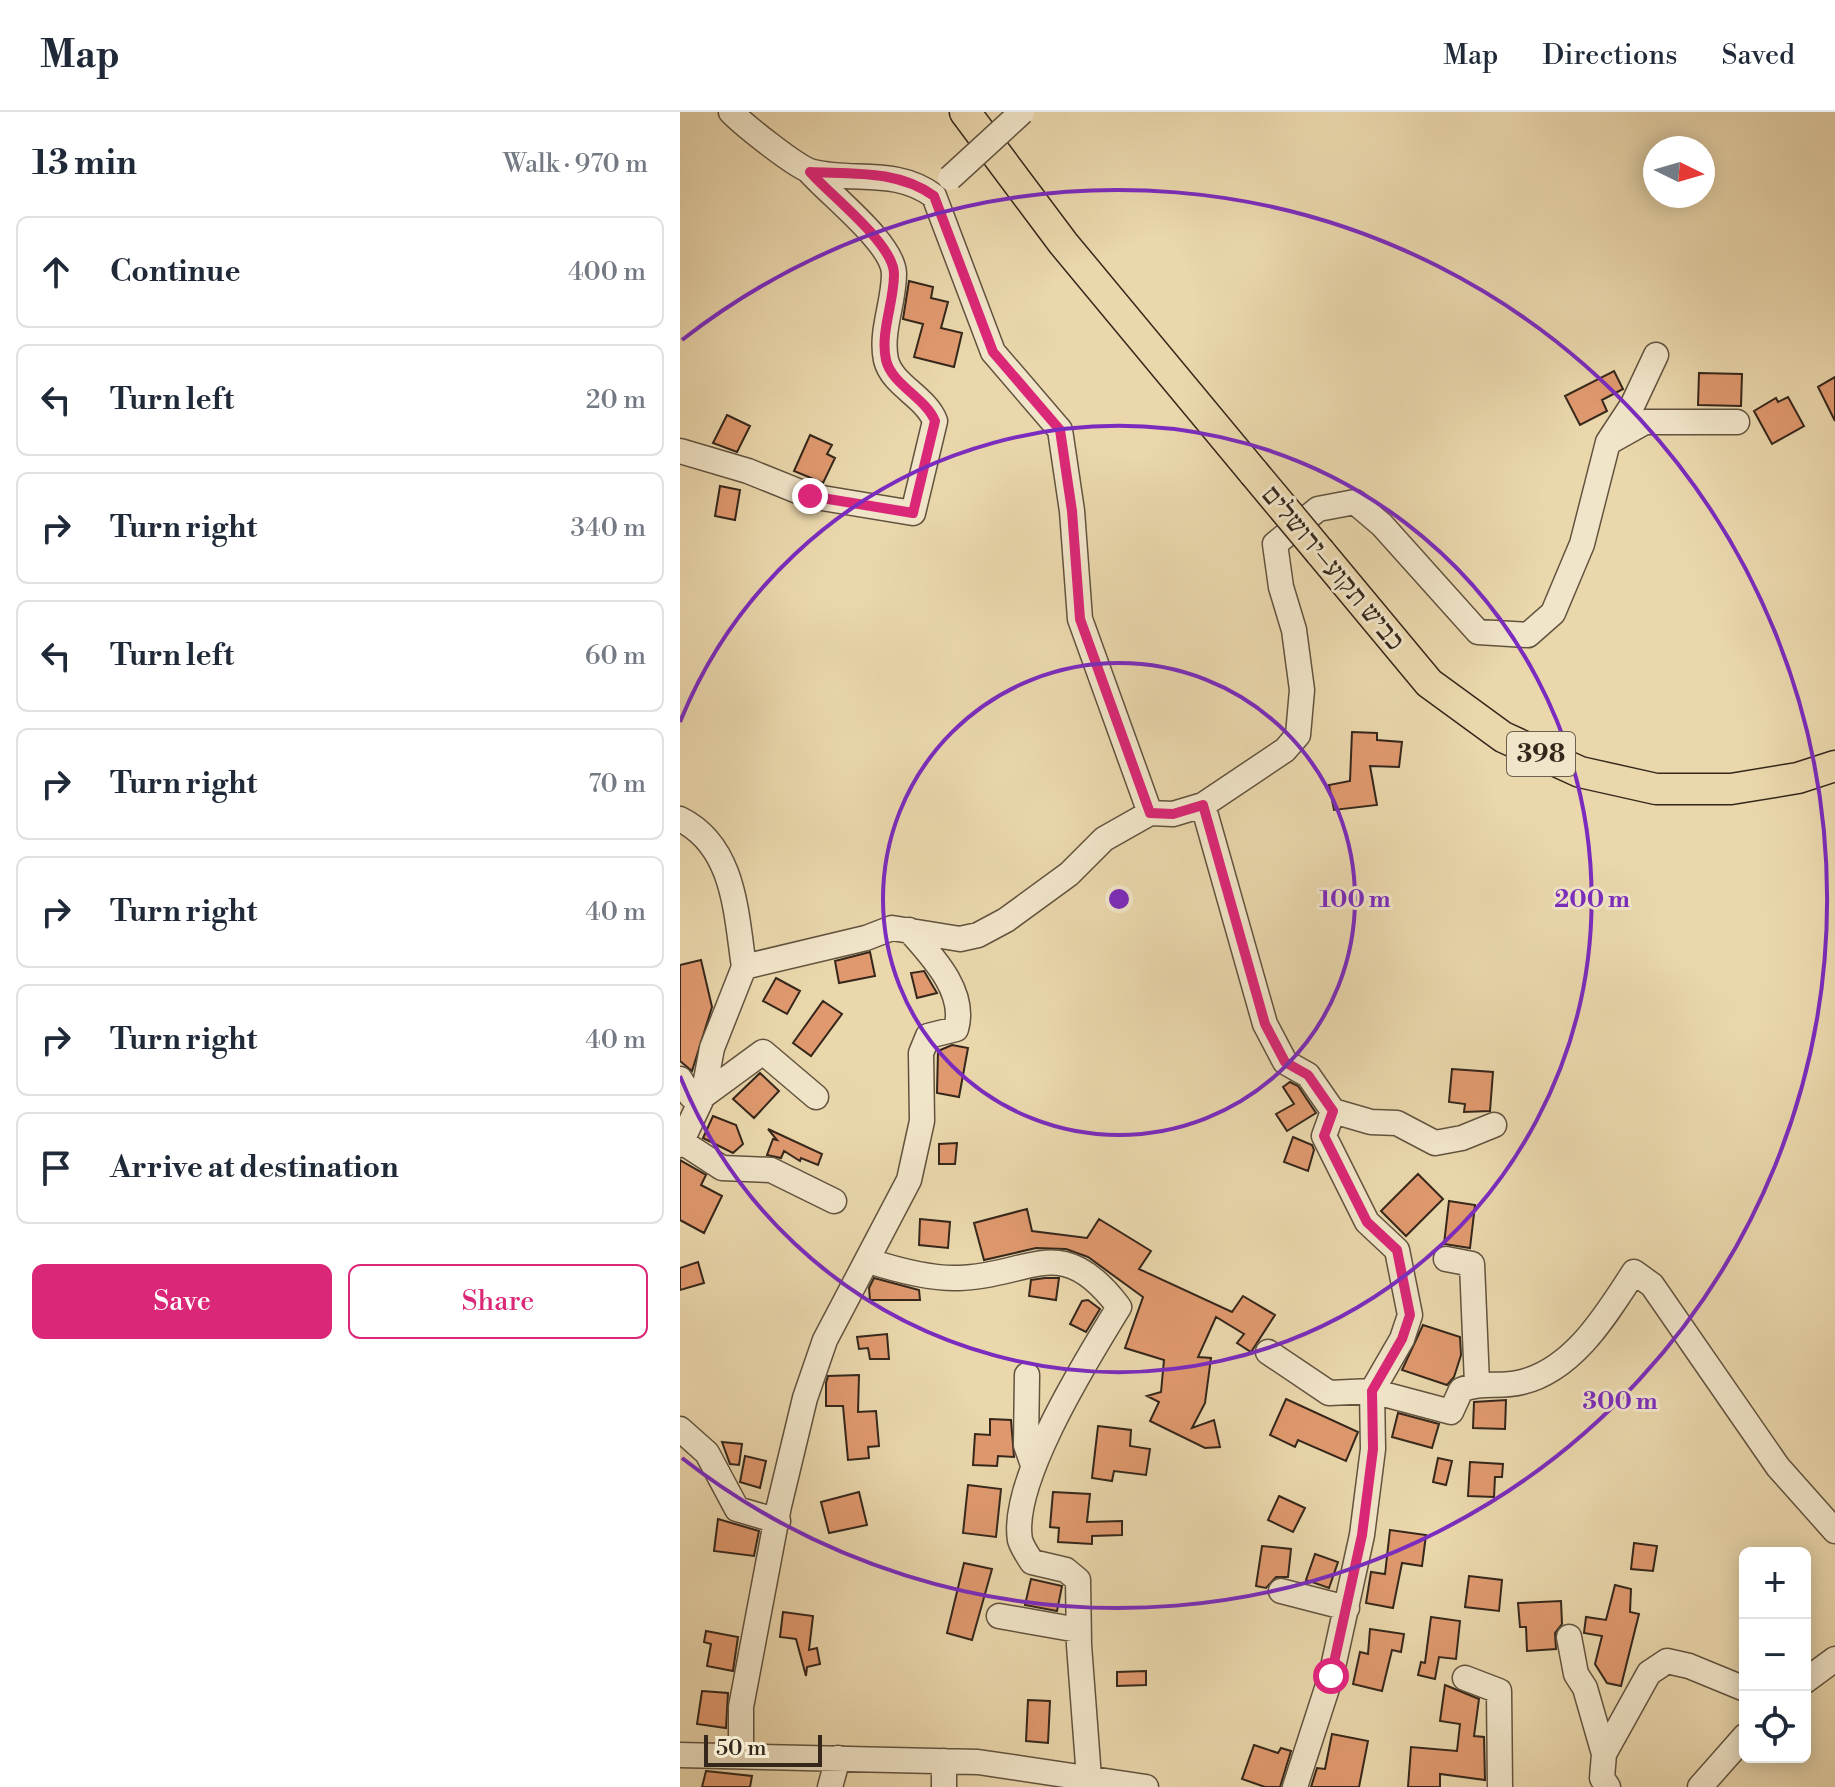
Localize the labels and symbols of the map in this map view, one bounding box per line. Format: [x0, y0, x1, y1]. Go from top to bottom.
north arrow [1643, 136, 1715, 208]
route end [792, 478, 828, 514]
street label: כביש תקוע–ירושלים [1254, 478, 1412, 658]
road number: 398 [1507, 732, 1575, 776]
centre of rings [1105, 885, 1133, 913]
text: 100 m [1319, 885, 1391, 915]
text: 200 m [1554, 885, 1630, 915]
text: 300 m [1582, 1387, 1658, 1417]
route start [1313, 1658, 1349, 1694]
scale bar [704, 1731, 822, 1767]

